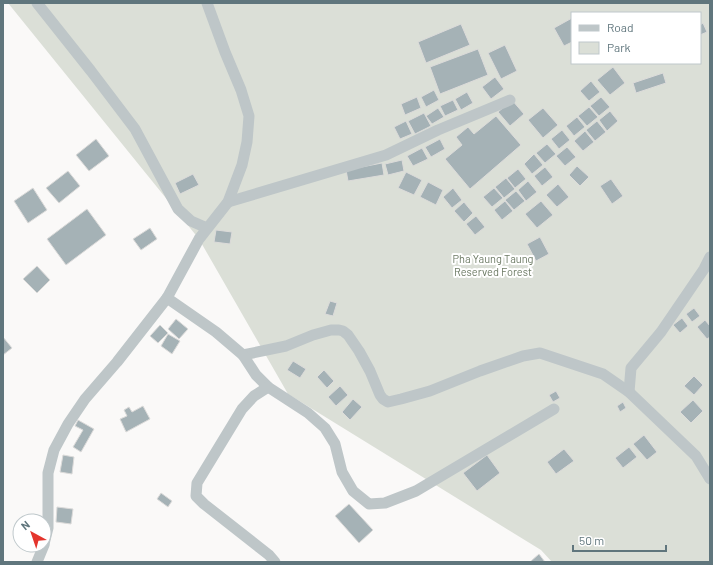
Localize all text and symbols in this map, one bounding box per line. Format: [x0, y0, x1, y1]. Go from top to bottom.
legend [571, 12, 701, 64]
text: Road [607, 20, 634, 34]
text: Park [607, 40, 631, 54]
park label: Pha Yaung Taung Reserved Forest [453, 252, 534, 278]
north arrow [12, 513, 52, 553]
text: N [18, 518, 32, 532]
scale bar [573, 527, 666, 553]
text: 50 m [579, 533, 604, 547]

